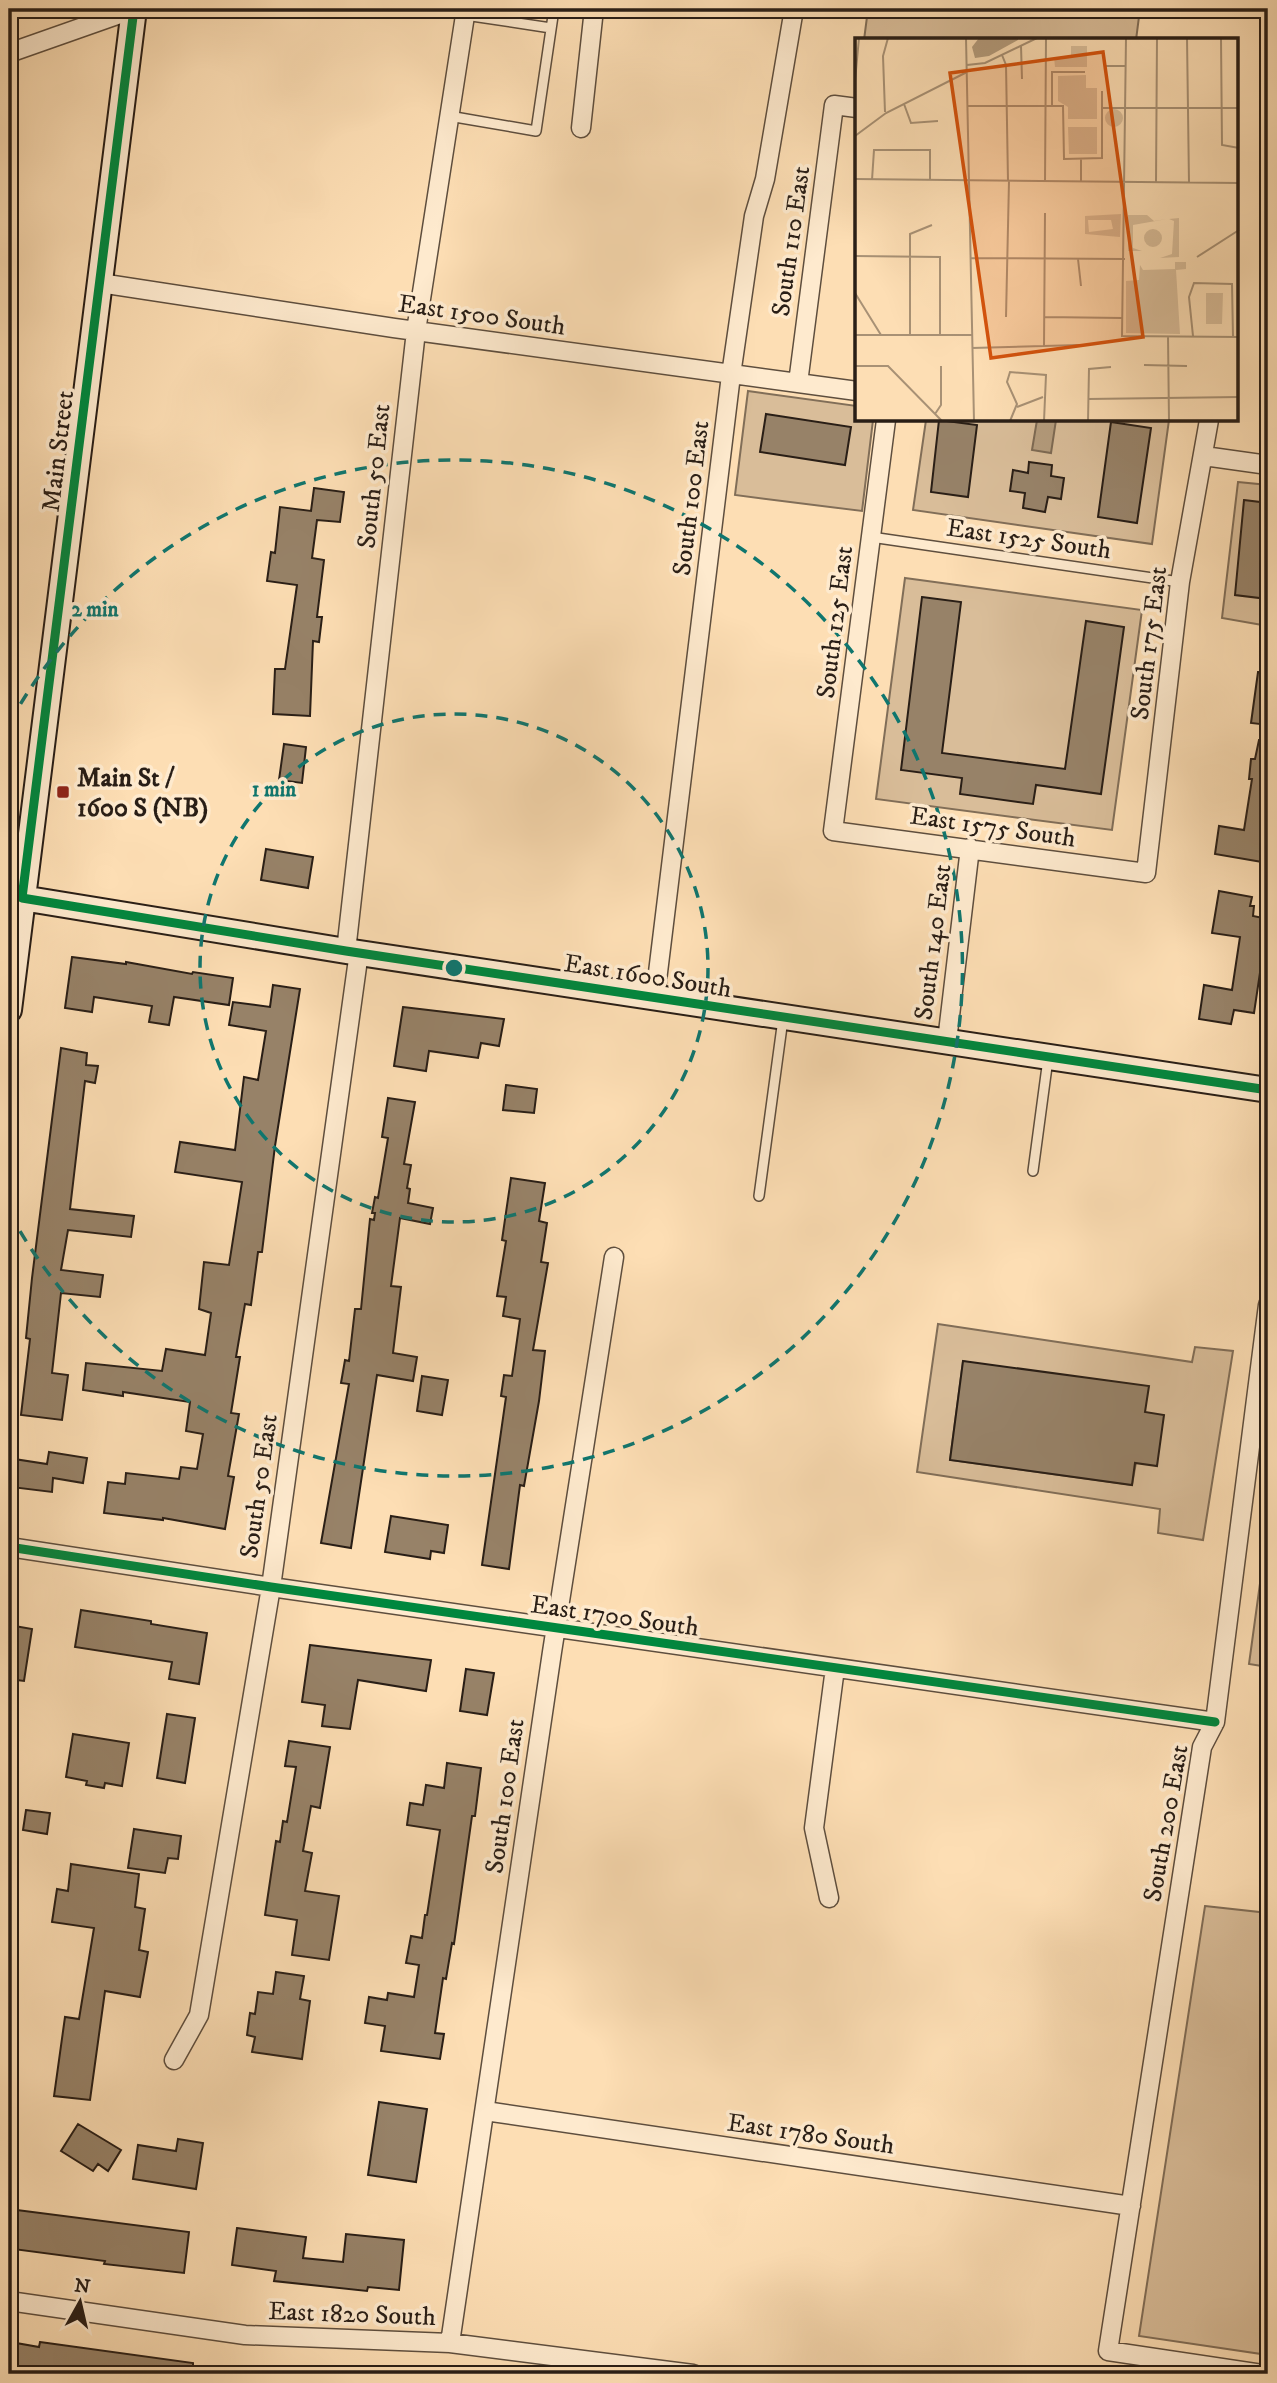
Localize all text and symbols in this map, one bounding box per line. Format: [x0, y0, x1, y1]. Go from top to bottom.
inset map [855, 38, 1238, 422]
street label: South 110 East [765, 164, 818, 318]
street label: East 1500 South [396, 287, 568, 344]
street label: Main Street [35, 389, 82, 514]
street label: South 50 East [350, 402, 398, 550]
street label: South 100 East [666, 419, 717, 578]
street label: East 1525 South [944, 512, 1114, 567]
street label: South 125 East [810, 544, 861, 700]
street label: South 175 East [1124, 565, 1175, 722]
text: 2 min [72, 597, 120, 623]
place label: Main St / 1600 S (NB) [77, 762, 208, 825]
text: 1 min [252, 777, 297, 803]
marker: Main St / 1600 S (NB) [55, 784, 71, 800]
street label: East 1575 South [908, 800, 1078, 856]
street label: South 140 East [908, 862, 959, 1022]
street label: East 1600 South [562, 947, 734, 1006]
centre of rings [442, 956, 466, 980]
street label: South 50 East [233, 1412, 286, 1560]
street label: East 1700 South [529, 1588, 701, 1645]
street label: South 100 East [478, 1717, 533, 1876]
street label: South 200 East [1136, 1742, 1197, 1905]
street label: East 1780 South [725, 2106, 897, 2163]
north arrow [46, 2268, 116, 2338]
text: N [73, 2274, 92, 2299]
street label: East 1820 South [268, 2295, 437, 2334]

